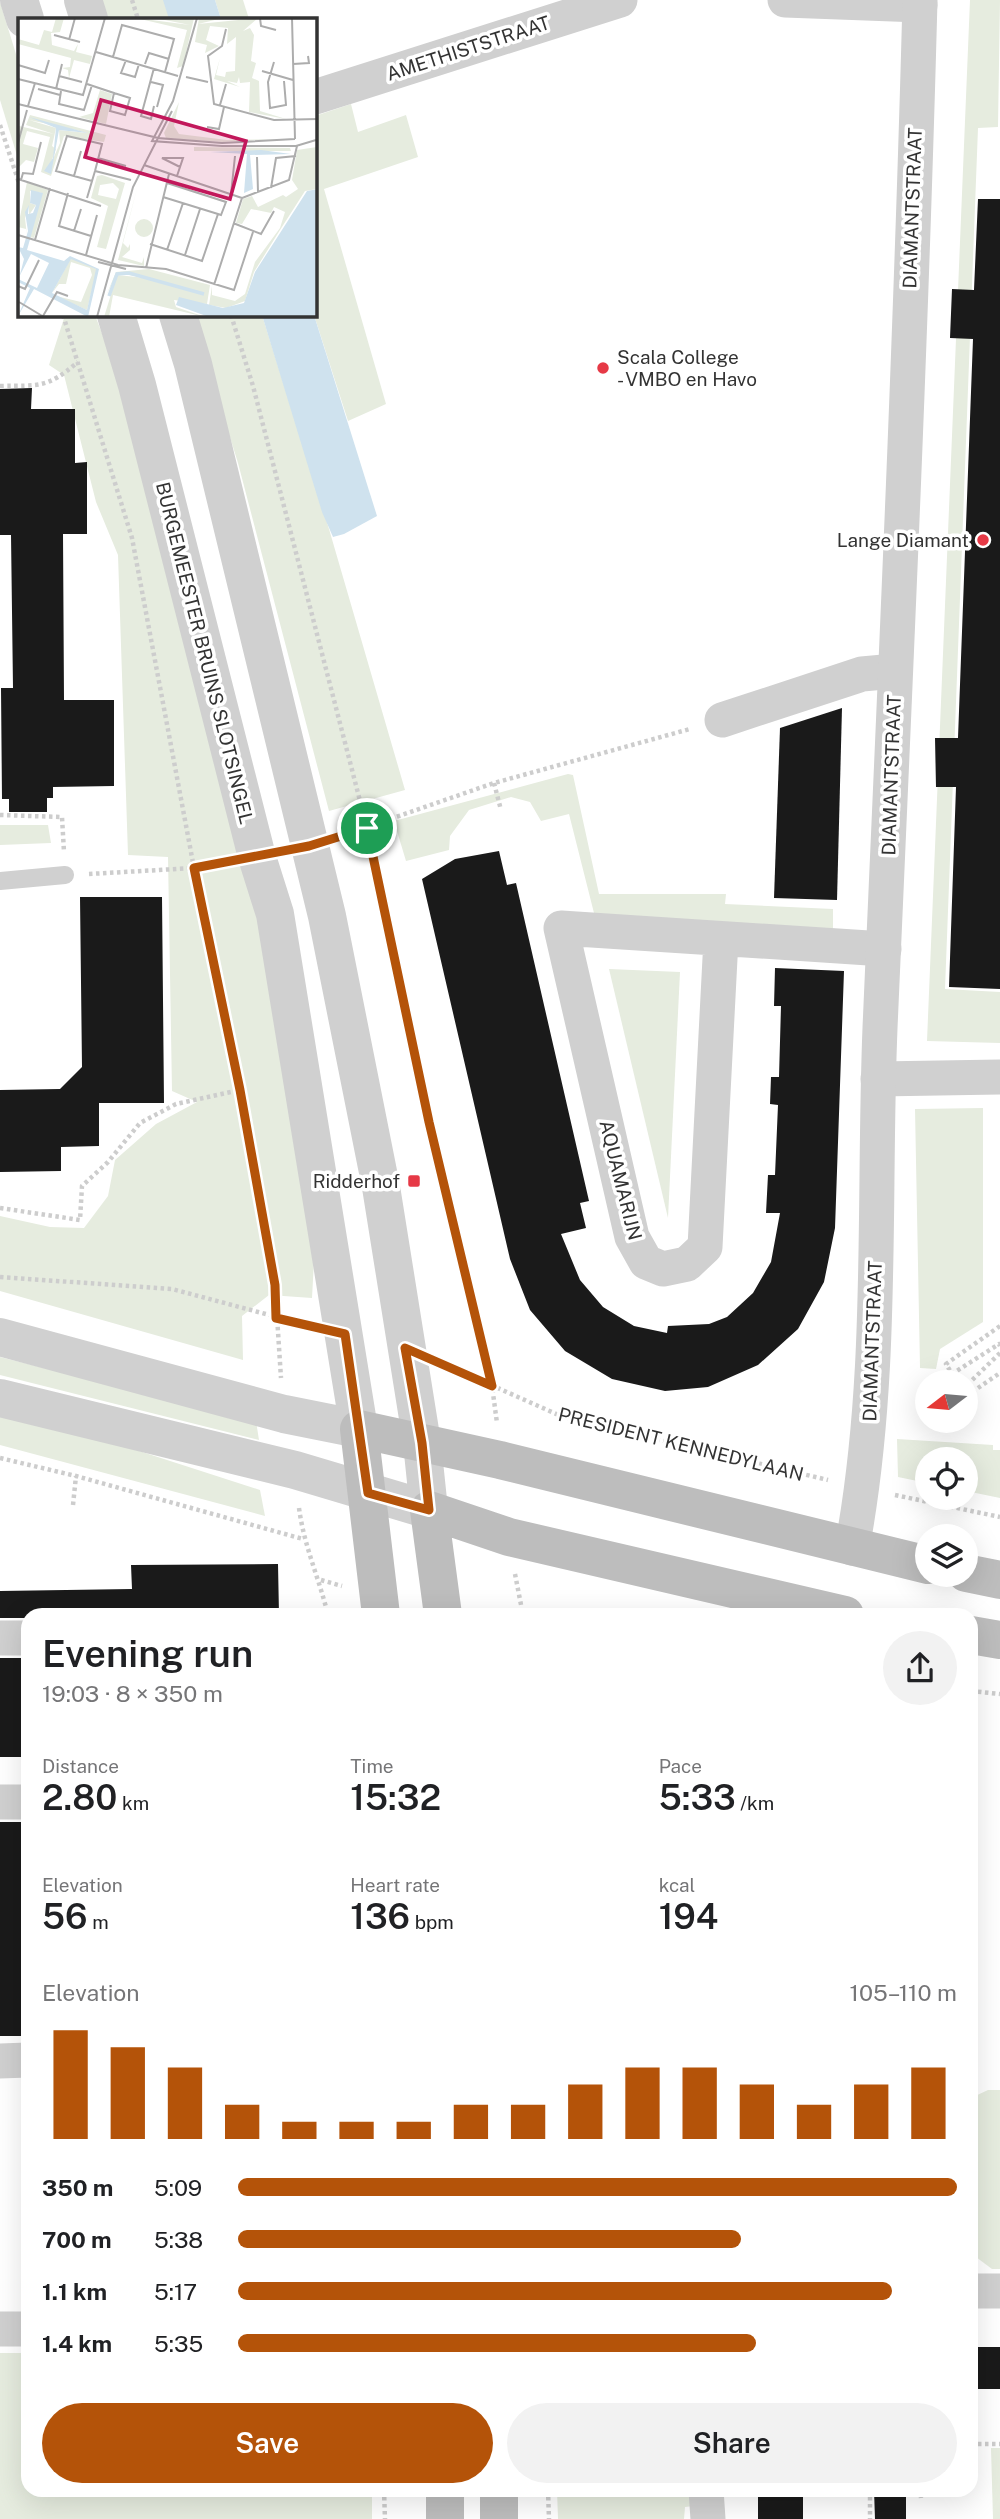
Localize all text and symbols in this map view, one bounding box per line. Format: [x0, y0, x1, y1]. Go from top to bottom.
street label: AMETHISTSTRAAT [383, 11, 553, 85]
inset map [18, 18, 317, 317]
street label: DIAMANTSTRAAT [898, 127, 926, 289]
place label: Scala College - VMBO en Havo [617, 346, 757, 390]
marker: Scala College - VMBO en Havo [595, 360, 611, 376]
street label: BURGEMEESTER BRUINS SLOTSINGEL [152, 480, 258, 826]
place label: Lange Diamant [837, 529, 969, 551]
marker: Lange Diamant [975, 532, 991, 548]
street label: DIAMANTSTRAAT [877, 694, 905, 856]
pin [337, 798, 397, 858]
icon: arrive [348, 809, 386, 847]
street label: AQUAMARIJN [595, 1118, 647, 1242]
place label: Ridderhof [313, 1170, 400, 1192]
marker: Ridderhof [406, 1173, 422, 1189]
street label: DIAMANTSTRAAT [858, 1260, 886, 1422]
north arrow [915, 1370, 978, 1433]
map controls [915, 1370, 978, 1587]
street label: PRESIDENT KENNEDYLAAN [556, 1403, 806, 1485]
button: locate [915, 1447, 978, 1510]
button: layers [915, 1524, 978, 1587]
text: Evening run [42, 1631, 253, 1676]
button: share [883, 1631, 957, 1705]
text: 19:03 · 8 × 350 m [42, 1680, 223, 1707]
text: Distance [42, 1755, 119, 1777]
text: Time [350, 1755, 394, 1777]
text: Pace [659, 1755, 702, 1777]
text: 2.80 [42, 1777, 117, 1818]
text: 15:32 [350, 1777, 441, 1818]
text: 5:33 [659, 1777, 736, 1818]
text: km [117, 1792, 149, 1814]
text: /km [736, 1792, 774, 1814]
text: Elevation [42, 1874, 123, 1896]
text: Heart rate [350, 1874, 440, 1896]
text: kcal [659, 1874, 695, 1896]
text: 56 [42, 1896, 88, 1937]
text: 136 [350, 1896, 410, 1937]
text: 194 [659, 1896, 718, 1937]
text: m [88, 1911, 109, 1933]
text: bpm [410, 1911, 454, 1933]
text: Elevation [42, 1979, 140, 2006]
text: 105–110 m [850, 1979, 957, 2006]
text: 350 m [42, 2174, 113, 2201]
text: 5:09 [154, 2174, 202, 2201]
text: 700 m [42, 2226, 112, 2253]
text: 5:38 [154, 2226, 203, 2253]
text: 1.1 km [42, 2278, 107, 2305]
text: 5:17 [154, 2278, 197, 2305]
text: 1.4 km [42, 2330, 112, 2357]
text: 5:35 [154, 2330, 203, 2357]
button: Save [42, 2403, 493, 2483]
button: Share [507, 2403, 957, 2483]

